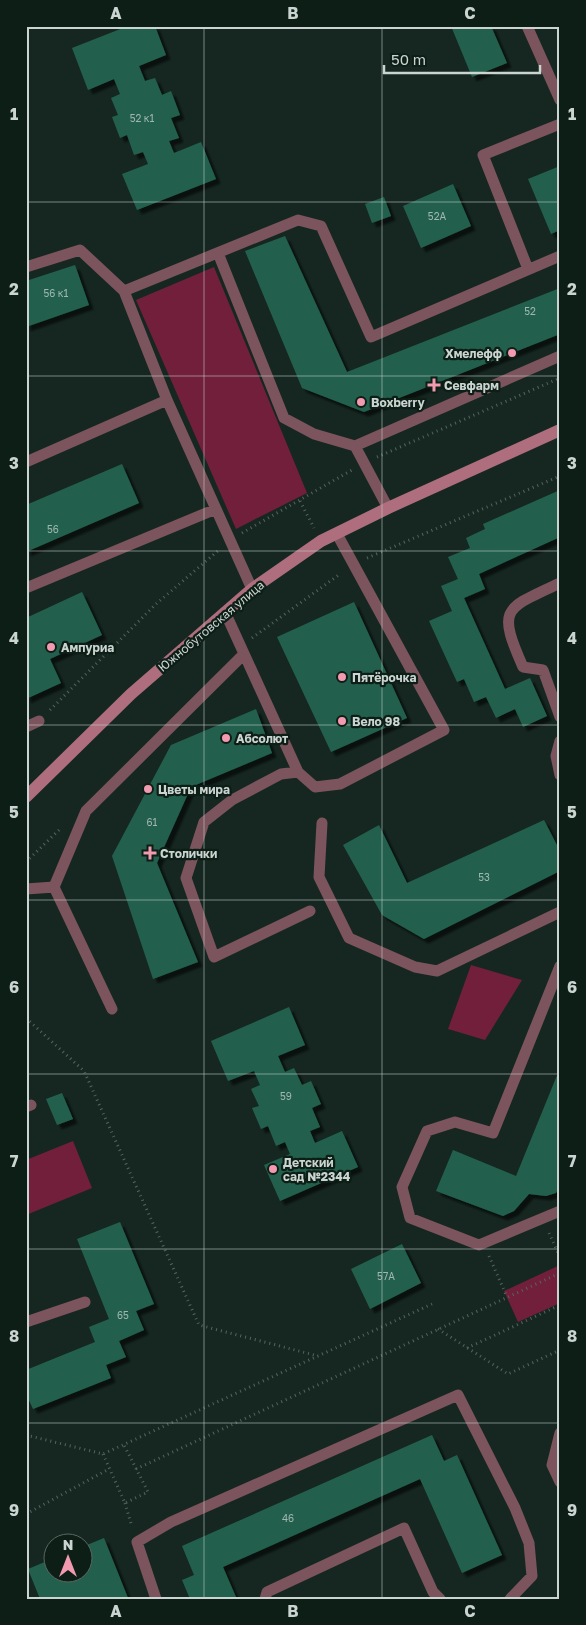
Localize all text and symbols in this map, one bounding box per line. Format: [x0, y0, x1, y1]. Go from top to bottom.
text: A [110, 3, 122, 23]
text: B [287, 3, 299, 23]
text: C [464, 3, 476, 23]
scale bar [384, 42, 540, 74]
text: 50 m [391, 50, 426, 68]
text: 1 [10, 104, 18, 124]
text: 1 [568, 104, 576, 124]
house number: 52 к1 [130, 112, 154, 124]
house number: 52А [428, 210, 446, 222]
text: 2 [9, 279, 19, 299]
text: 2 [567, 279, 577, 299]
house number: 56 к1 [44, 287, 69, 299]
house number: 52 [524, 305, 536, 317]
place label: Хмелефф [445, 346, 502, 361]
marker: Хмелефф [506, 347, 518, 359]
place label: Севфарм [444, 378, 499, 393]
marker: Севфарм [428, 379, 440, 391]
place label: Boxberry [371, 395, 426, 410]
marker: Boxberry [355, 396, 367, 408]
text: 3 [9, 453, 19, 473]
text: 3 [567, 453, 577, 473]
house number: 56 [47, 523, 59, 535]
street label: Южнобутовская улица [155, 577, 267, 675]
text: 4 [9, 628, 19, 648]
text: 4 [567, 628, 577, 648]
place label: Ампуриа [61, 640, 114, 655]
marker: Ампуриа [45, 641, 57, 653]
place label: Пятёрочка [352, 670, 417, 685]
marker: Пятёрочка [336, 671, 348, 683]
place label: Вело 98 [352, 714, 400, 729]
marker: Вело 98 [336, 715, 348, 727]
place label: Абсолют [236, 731, 288, 746]
marker: Абсолют [220, 732, 232, 744]
place label: Цветы мира [158, 782, 230, 797]
marker: Цветы мира [142, 783, 154, 795]
text: 5 [9, 802, 19, 822]
text: 5 [567, 802, 577, 822]
house number: 61 [147, 816, 158, 828]
place label: Столички [160, 846, 217, 861]
marker: Столички [144, 847, 156, 859]
house number: 53 [478, 871, 490, 883]
text: 6 [9, 977, 19, 997]
text: 6 [567, 977, 577, 997]
house number: 59 [280, 1090, 292, 1102]
text: 7 [10, 1151, 19, 1171]
text: 7 [568, 1151, 577, 1171]
place label: Детский сад №2344 [283, 1155, 351, 1184]
marker: Детский сад №2344 [267, 1163, 279, 1175]
house number: 57А [377, 1270, 395, 1282]
house number: 65 [117, 1309, 129, 1321]
text: 8 [9, 1326, 19, 1346]
text: 8 [567, 1326, 577, 1346]
text: 9 [9, 1500, 19, 1520]
text: 9 [567, 1500, 577, 1520]
house number: 46 [282, 1512, 294, 1524]
north arrow [42, 1532, 92, 1582]
text: N [63, 1536, 73, 1553]
text: A [110, 1601, 122, 1621]
text: B [287, 1601, 299, 1621]
text: C [464, 1601, 476, 1621]

